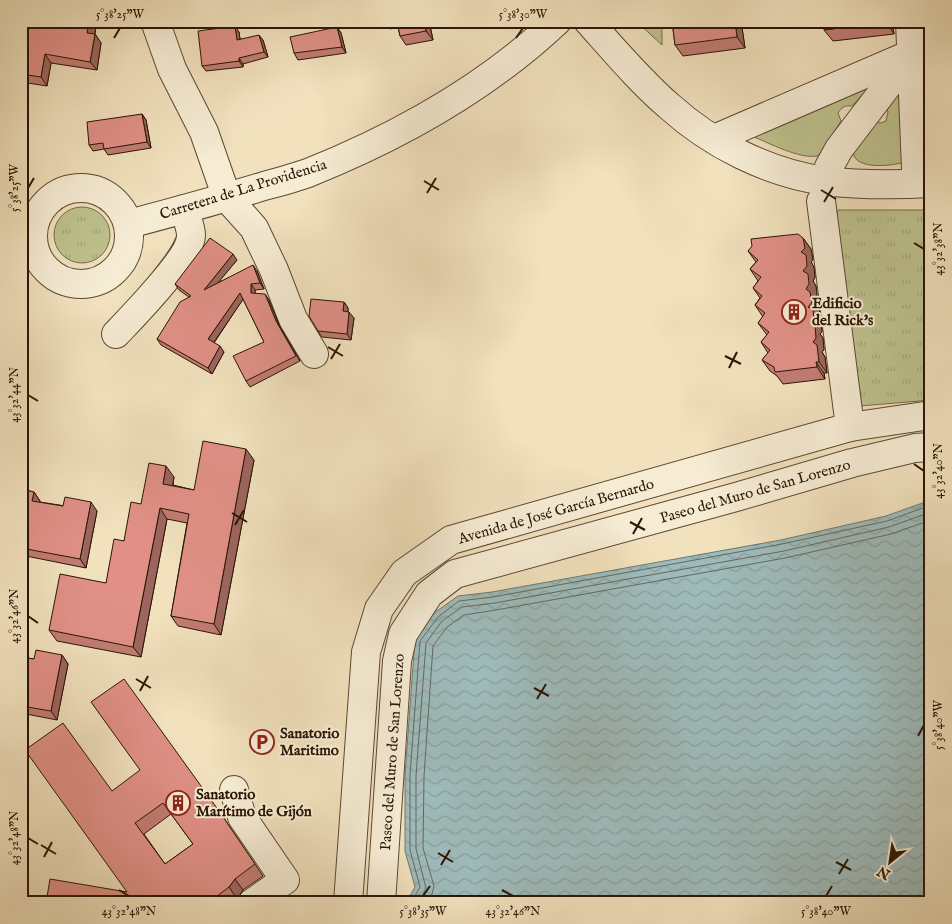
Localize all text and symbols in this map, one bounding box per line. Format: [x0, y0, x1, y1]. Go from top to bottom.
text: 5°38'25"W [96, 7, 145, 22]
text: 5°38'30"W [499, 7, 548, 22]
street label: Carretera de La Providencia [157, 155, 329, 224]
text: 5°38'25"W [7, 163, 22, 212]
text: 43°32'38"N [931, 222, 946, 276]
place label: Edificio del Rick's [812, 294, 874, 330]
building icon: Edificio del Rick's [781, 299, 807, 325]
text: 43°32'44"N [7, 367, 22, 423]
text: 43°32'40"N [931, 443, 946, 499]
street label: Paseo del Muro de San Lorenzo [658, 455, 853, 528]
street label: Avenida de José García Bernardo [455, 474, 656, 549]
text: 43°32'46"N [7, 588, 22, 643]
street label: Paseo del Muro de San Lorenzo [376, 653, 409, 851]
text: 5°38'40"W [931, 700, 946, 750]
place label: Sanatorio Maritimo [280, 724, 339, 760]
parking icon: Sanatorio Maritimo [249, 729, 275, 755]
place label: Sanatorio Marítimo de Gijón [196, 785, 312, 821]
building icon: Sanatorio Marítimo de Gijón [165, 790, 191, 816]
text: 43°32'48"N [7, 810, 22, 865]
north arrow [864, 836, 914, 886]
text: N [874, 862, 895, 884]
text: 43°32'48"N [102, 904, 157, 919]
text: 5°38'35"W [400, 904, 447, 919]
text: 43°32'46"N [486, 904, 541, 919]
text: 5°38'40"W [801, 904, 851, 919]

